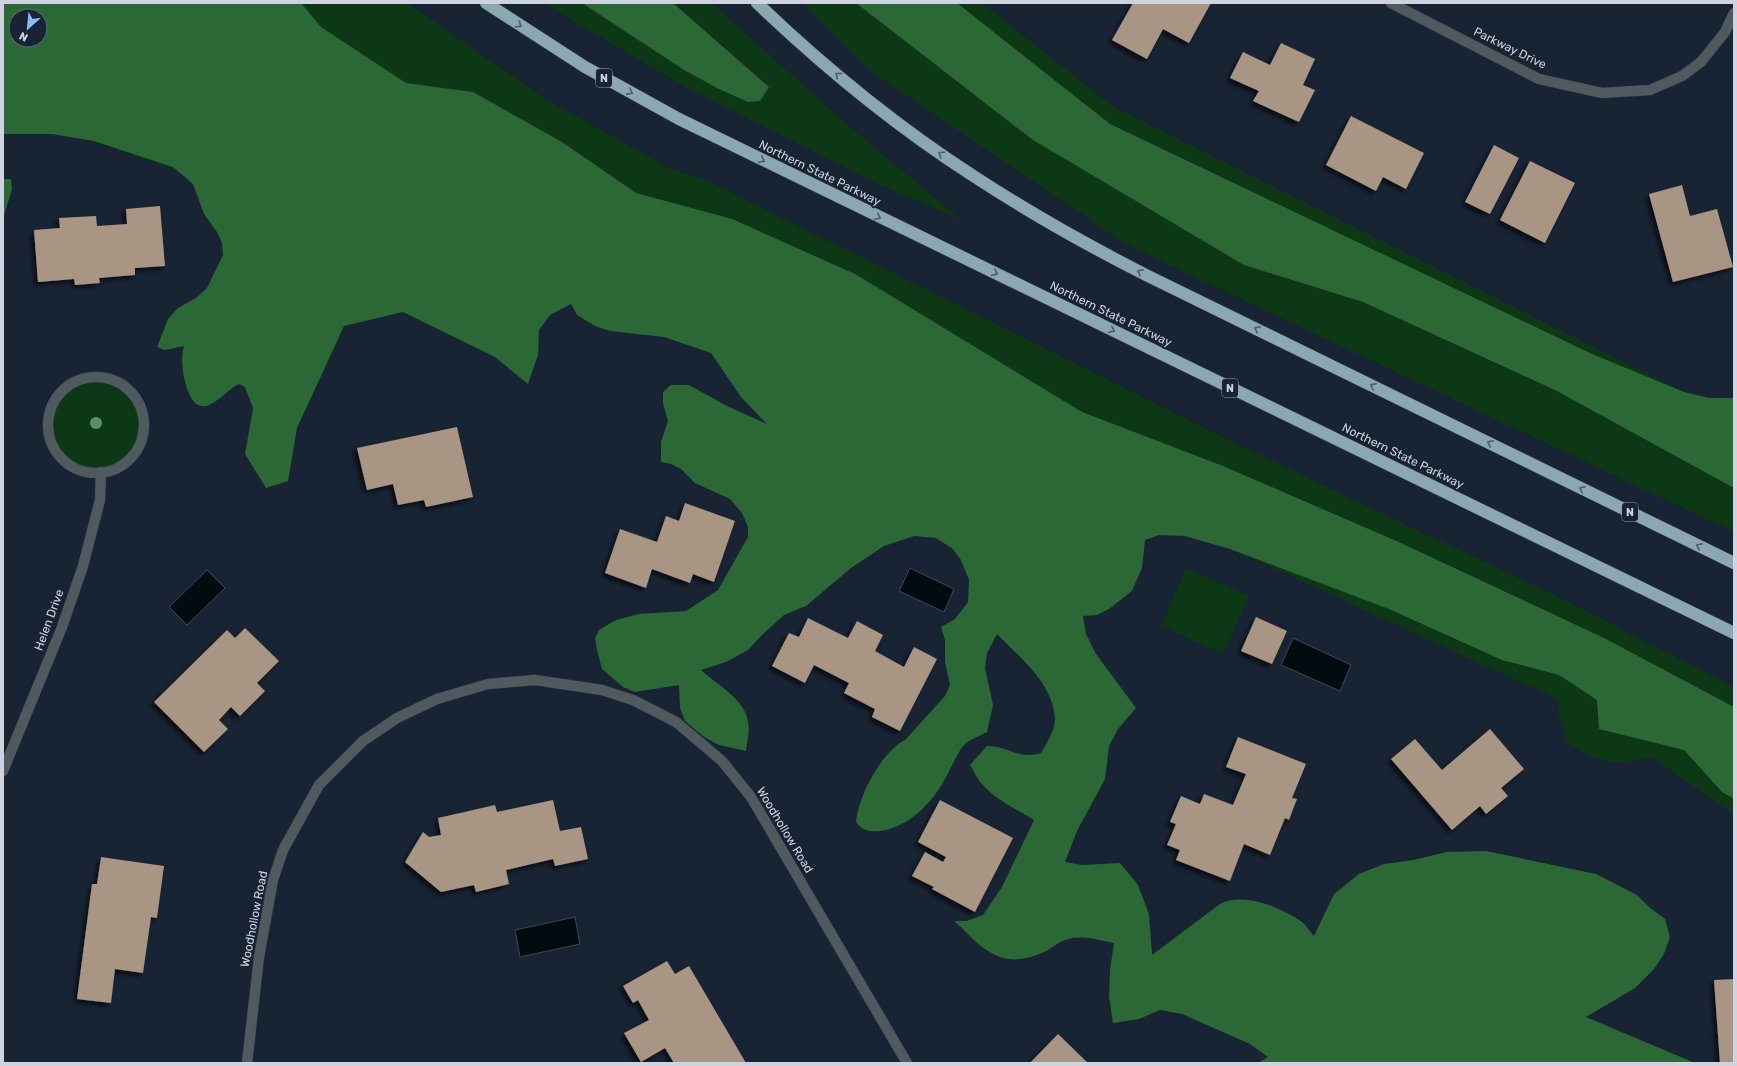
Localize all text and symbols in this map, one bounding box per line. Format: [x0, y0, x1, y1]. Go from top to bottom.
north arrow [8, 8, 48, 48]
one-way arrow [514, 20, 521, 27]
street label: Parkway Drive [1471, 24, 1549, 72]
text: N [17, 29, 30, 44]
road number: N [596, 69, 612, 87]
one-way arrow [835, 73, 842, 80]
one-way arrow [626, 88, 633, 95]
street label: Northern State Parkway [757, 137, 884, 209]
one-way arrow [939, 152, 946, 159]
one-way arrow [757, 155, 765, 163]
one-way arrow [874, 212, 882, 219]
one-way arrow [991, 269, 999, 276]
one-way arrow [1137, 269, 1144, 277]
street label: Northern State Parkway [1048, 278, 1175, 350]
one-way arrow [1108, 325, 1115, 333]
one-way arrow [1253, 326, 1261, 334]
road number: N [1222, 379, 1238, 397]
one-way arrow [1370, 383, 1378, 391]
street label: Northern State Parkway [1340, 420, 1467, 492]
one-way arrow [1487, 441, 1494, 448]
one-way arrow [1579, 486, 1587, 493]
road number: N [1622, 503, 1638, 521]
one-way arrow [1696, 543, 1703, 551]
street label: Helen Drive [31, 587, 67, 652]
street label: Woodhollow Road [754, 784, 816, 876]
street label: Woodhollow Road [238, 870, 270, 968]

